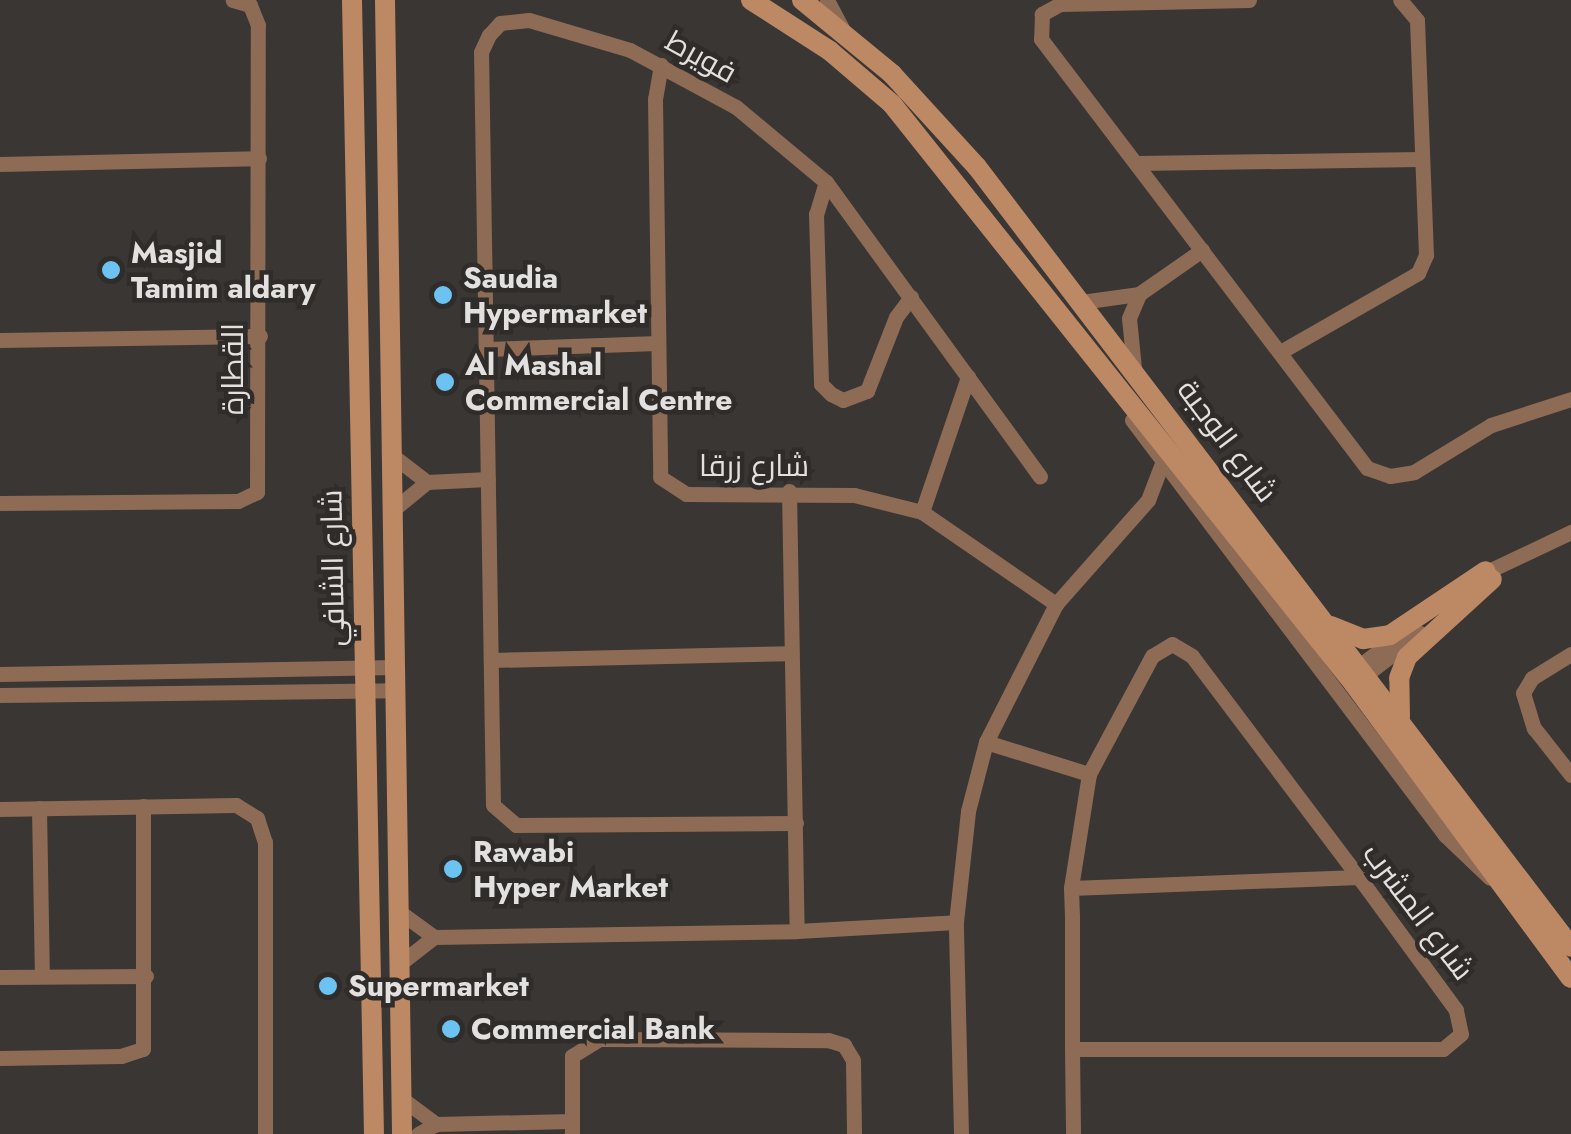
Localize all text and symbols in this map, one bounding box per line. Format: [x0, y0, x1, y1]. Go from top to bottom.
street label: فويرط [659, 23, 743, 91]
place label: Masjid Tamim aldary [131, 235, 315, 306]
marker: Masjid Tamim aldary [100, 259, 122, 281]
place label: Saudia Hypermarket [463, 260, 647, 330]
marker: Saudia Hypermarket [432, 284, 454, 306]
street label: القطارة [215, 323, 251, 415]
place label: Al Mashal Commercial Centre [465, 347, 732, 418]
marker: Al Mashal Commercial Centre [434, 371, 456, 393]
street label: شارع الوجبة [1169, 373, 1285, 509]
street label: شارع زرقا [699, 448, 809, 484]
street label: شارع الشافي [314, 489, 352, 647]
place label: Rawabi Hyper Market [473, 834, 668, 904]
street label: شارع المشرب [1355, 837, 1481, 987]
marker: Rawabi Hyper Market [442, 858, 464, 880]
place label: Supermarket [348, 968, 529, 1004]
marker: Supermarket [317, 975, 339, 997]
place label: Commercial Bank [471, 1011, 715, 1047]
marker: Commercial Bank [440, 1018, 462, 1040]

